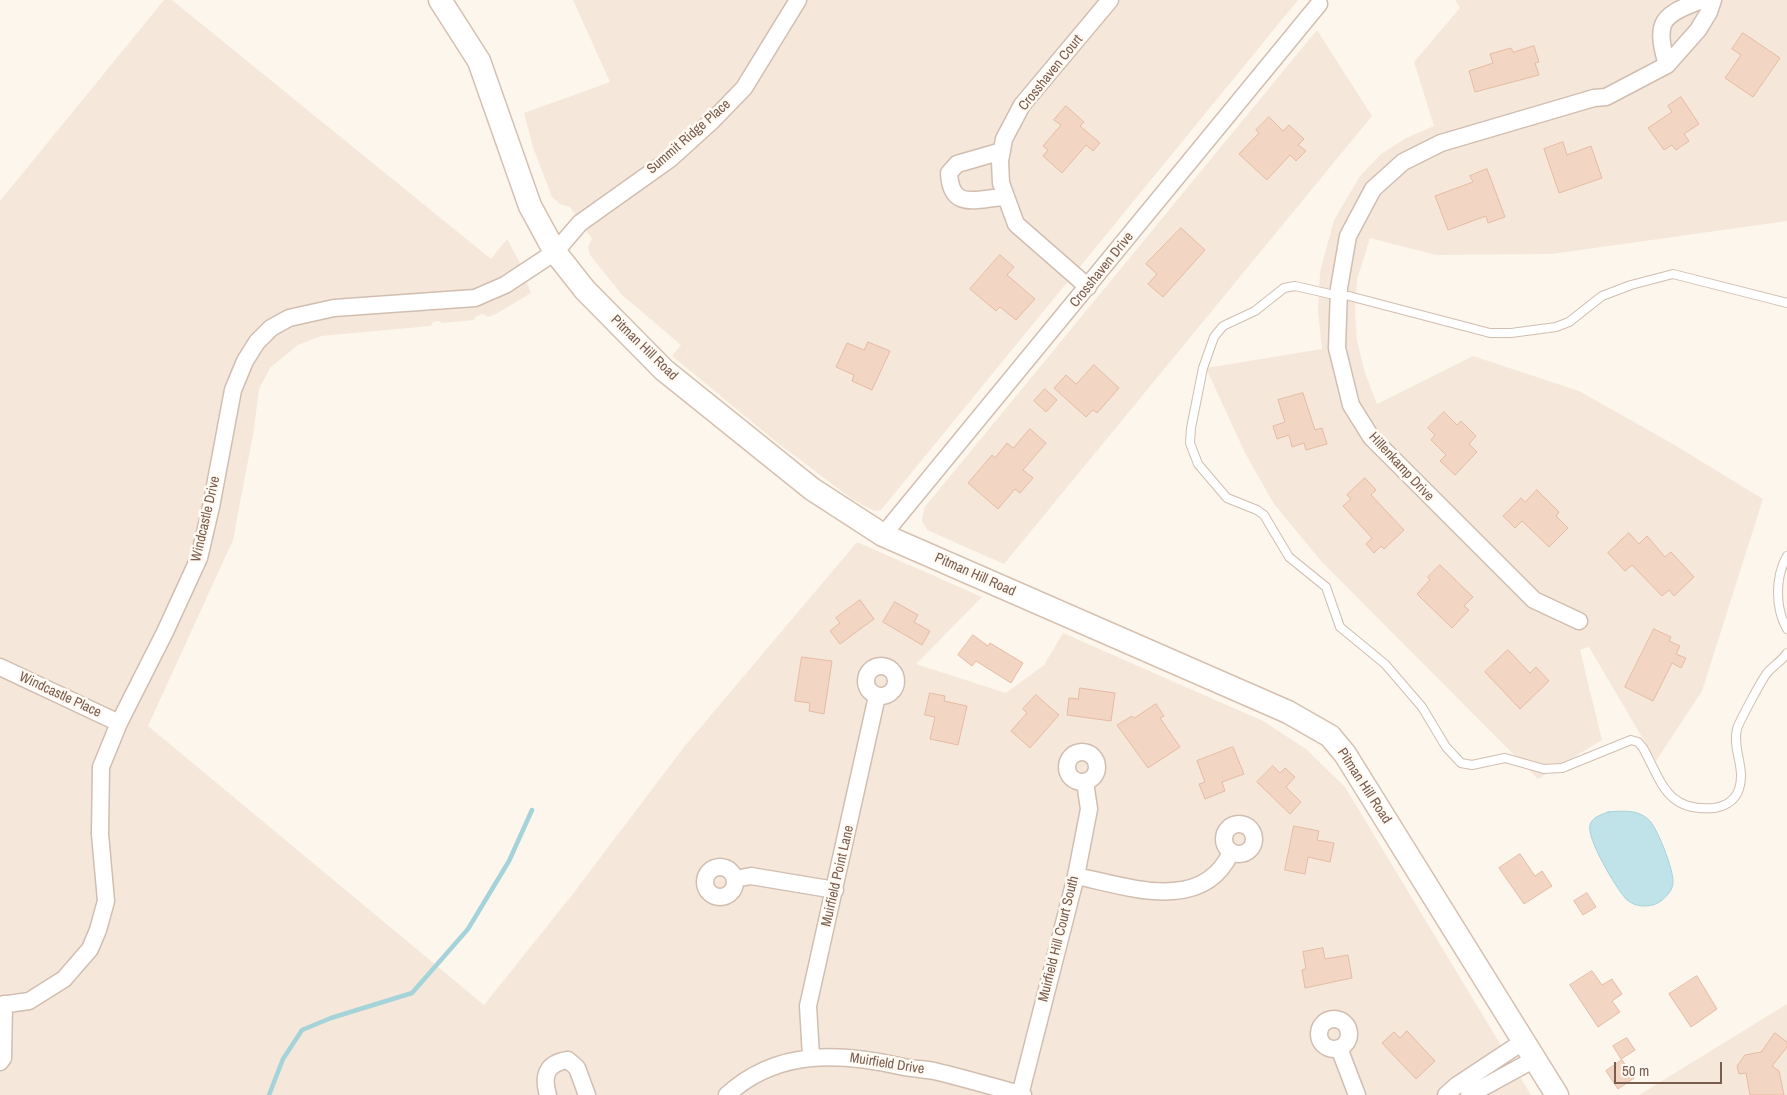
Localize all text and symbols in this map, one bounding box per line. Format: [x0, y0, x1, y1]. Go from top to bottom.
street label: Crosshaven Court [1015, 32, 1087, 114]
street label: Summit Ridge Place [644, 96, 734, 178]
street label: Crosshaven Drive [1067, 229, 1137, 311]
street label: Pitman Hill Road [607, 312, 681, 384]
street label: Hillenkamp Drive [1365, 429, 1437, 505]
street label: Windcastle Drive [188, 475, 224, 563]
street label: Pitman Hill Road [932, 550, 1018, 600]
street label: Windcastle Place [16, 669, 104, 721]
street label: Pitman Hill Road [1333, 745, 1395, 827]
street label: Muirfield Point Lane [818, 824, 858, 928]
street label: Muirfield Hill Court South [1035, 874, 1083, 1004]
street label: Muirfield Drive [849, 1050, 925, 1078]
scale bar [1617, 1052, 1724, 1084]
text: 50 m [1622, 1060, 1649, 1081]

